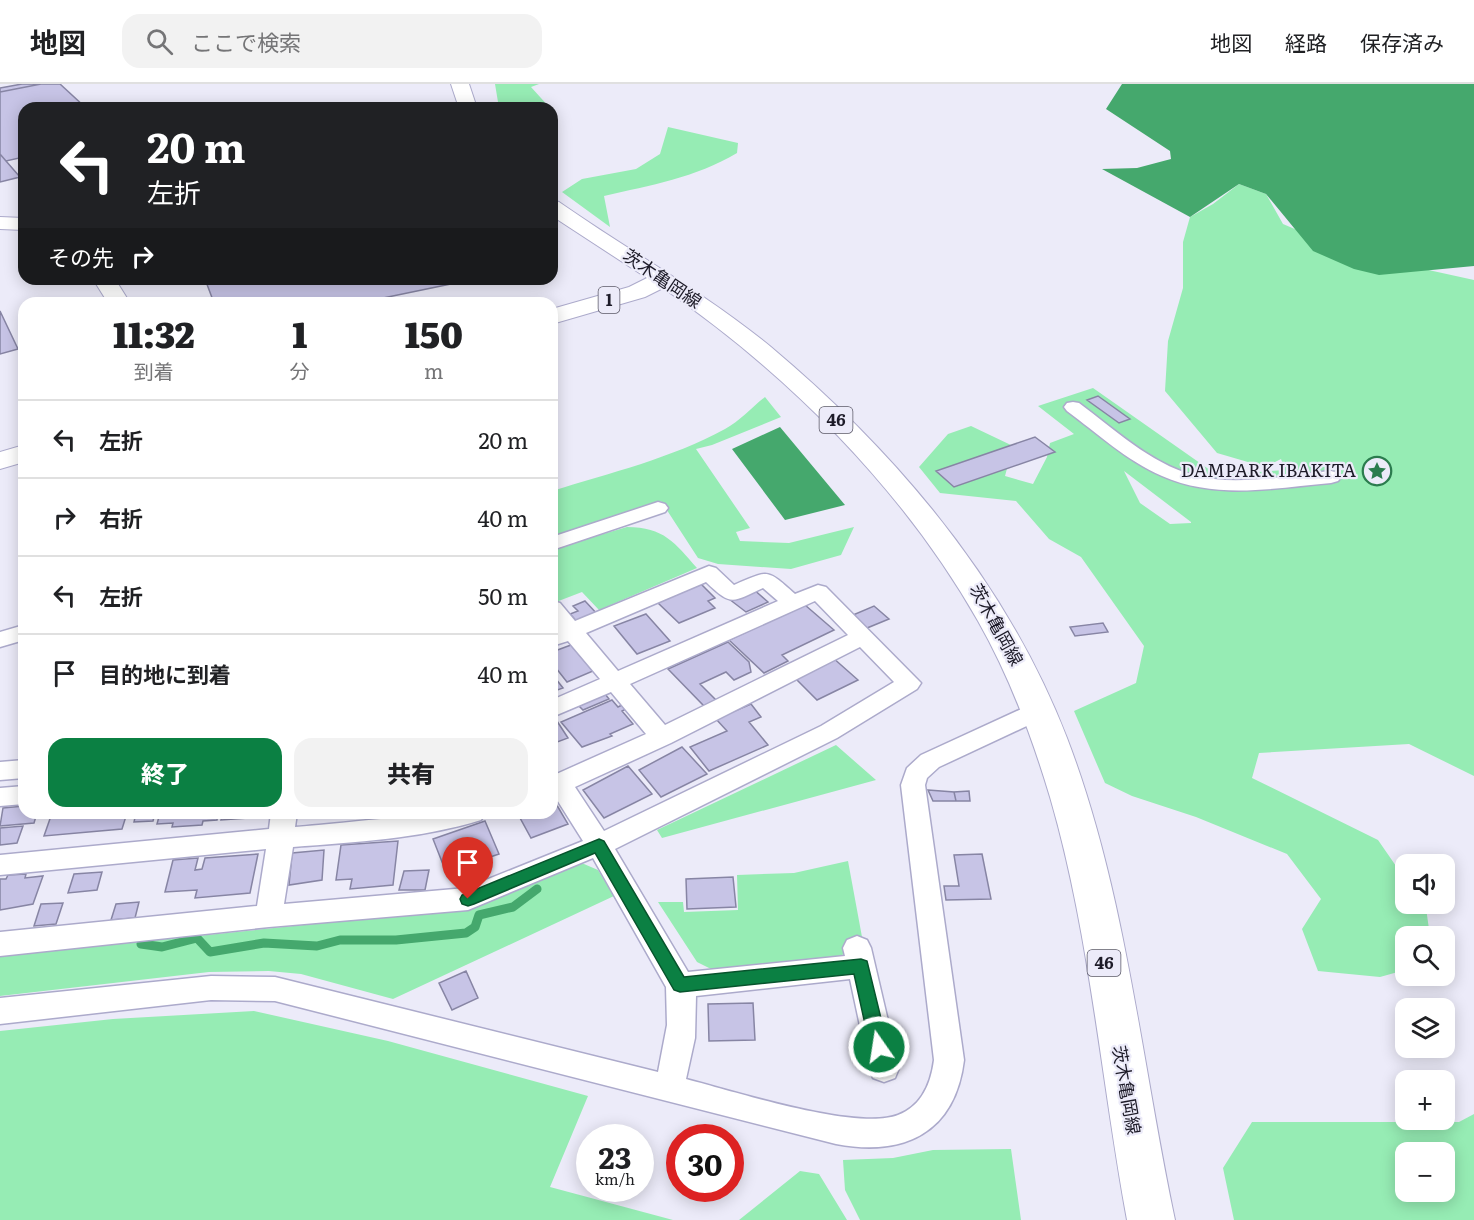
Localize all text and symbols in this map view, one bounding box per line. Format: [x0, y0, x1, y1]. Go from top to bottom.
search box [122, 14, 542, 68]
text: 地図 [30, 20, 86, 62]
icon: search [143, 25, 176, 58]
text: ここで検索 [191, 25, 301, 58]
text: 地図 [1210, 26, 1252, 57]
text: 経路 [1285, 26, 1327, 57]
text: 保存済み [1360, 26, 1444, 57]
text: 20 m [147, 114, 246, 176]
icon: left [48, 126, 126, 204]
text: 左折 [147, 171, 201, 211]
text: その先 [48, 240, 114, 273]
icon: right [126, 240, 159, 273]
street label: 茨木亀岡線 [618, 241, 708, 314]
road number: 1 [598, 287, 620, 313]
text: 11:32 [113, 306, 195, 359]
text: 1 [292, 306, 307, 359]
text: 150 [405, 306, 463, 359]
text: 到着 [134, 355, 174, 385]
text: 分 [290, 355, 310, 385]
text: m [424, 355, 444, 385]
road number: 46 [820, 407, 852, 433]
icon: left [48, 423, 81, 456]
text: 左折 [99, 423, 143, 456]
text: 20 m [478, 423, 528, 456]
place icon: DAMPARK IBAKITA [1361, 455, 1393, 487]
place label: DAMPARK IBAKITA [1181, 456, 1356, 483]
icon: right [48, 501, 81, 534]
text: 右折 [99, 501, 143, 534]
text: 40 m [477, 501, 528, 534]
street label: 茨木亀岡線 [964, 578, 1031, 670]
icon: left [48, 579, 81, 612]
text: 左折 [99, 579, 143, 612]
text: 50 m [478, 579, 528, 612]
icon: arrive [48, 657, 81, 690]
text: 目的地に到着 [99, 657, 231, 690]
text: 40 m [477, 657, 528, 690]
button: 終了 [48, 738, 282, 807]
button: 共有 [294, 738, 528, 807]
pin [442, 837, 493, 899]
icon: arrive [451, 846, 484, 879]
map controls [1395, 854, 1455, 1202]
button: sound [1395, 854, 1455, 914]
button: search [1395, 926, 1455, 986]
road number: 46 [1088, 950, 1120, 976]
button: layers [1395, 998, 1455, 1058]
position arrow [847, 1015, 911, 1079]
street label: 茨木亀岡線 [1106, 1043, 1149, 1136]
button: + [1395, 1070, 1455, 1130]
speed limit sign: 30 [666, 1124, 744, 1202]
text: 23 [599, 1134, 631, 1178]
button: − [1395, 1142, 1455, 1202]
text: km/h [595, 1167, 635, 1190]

